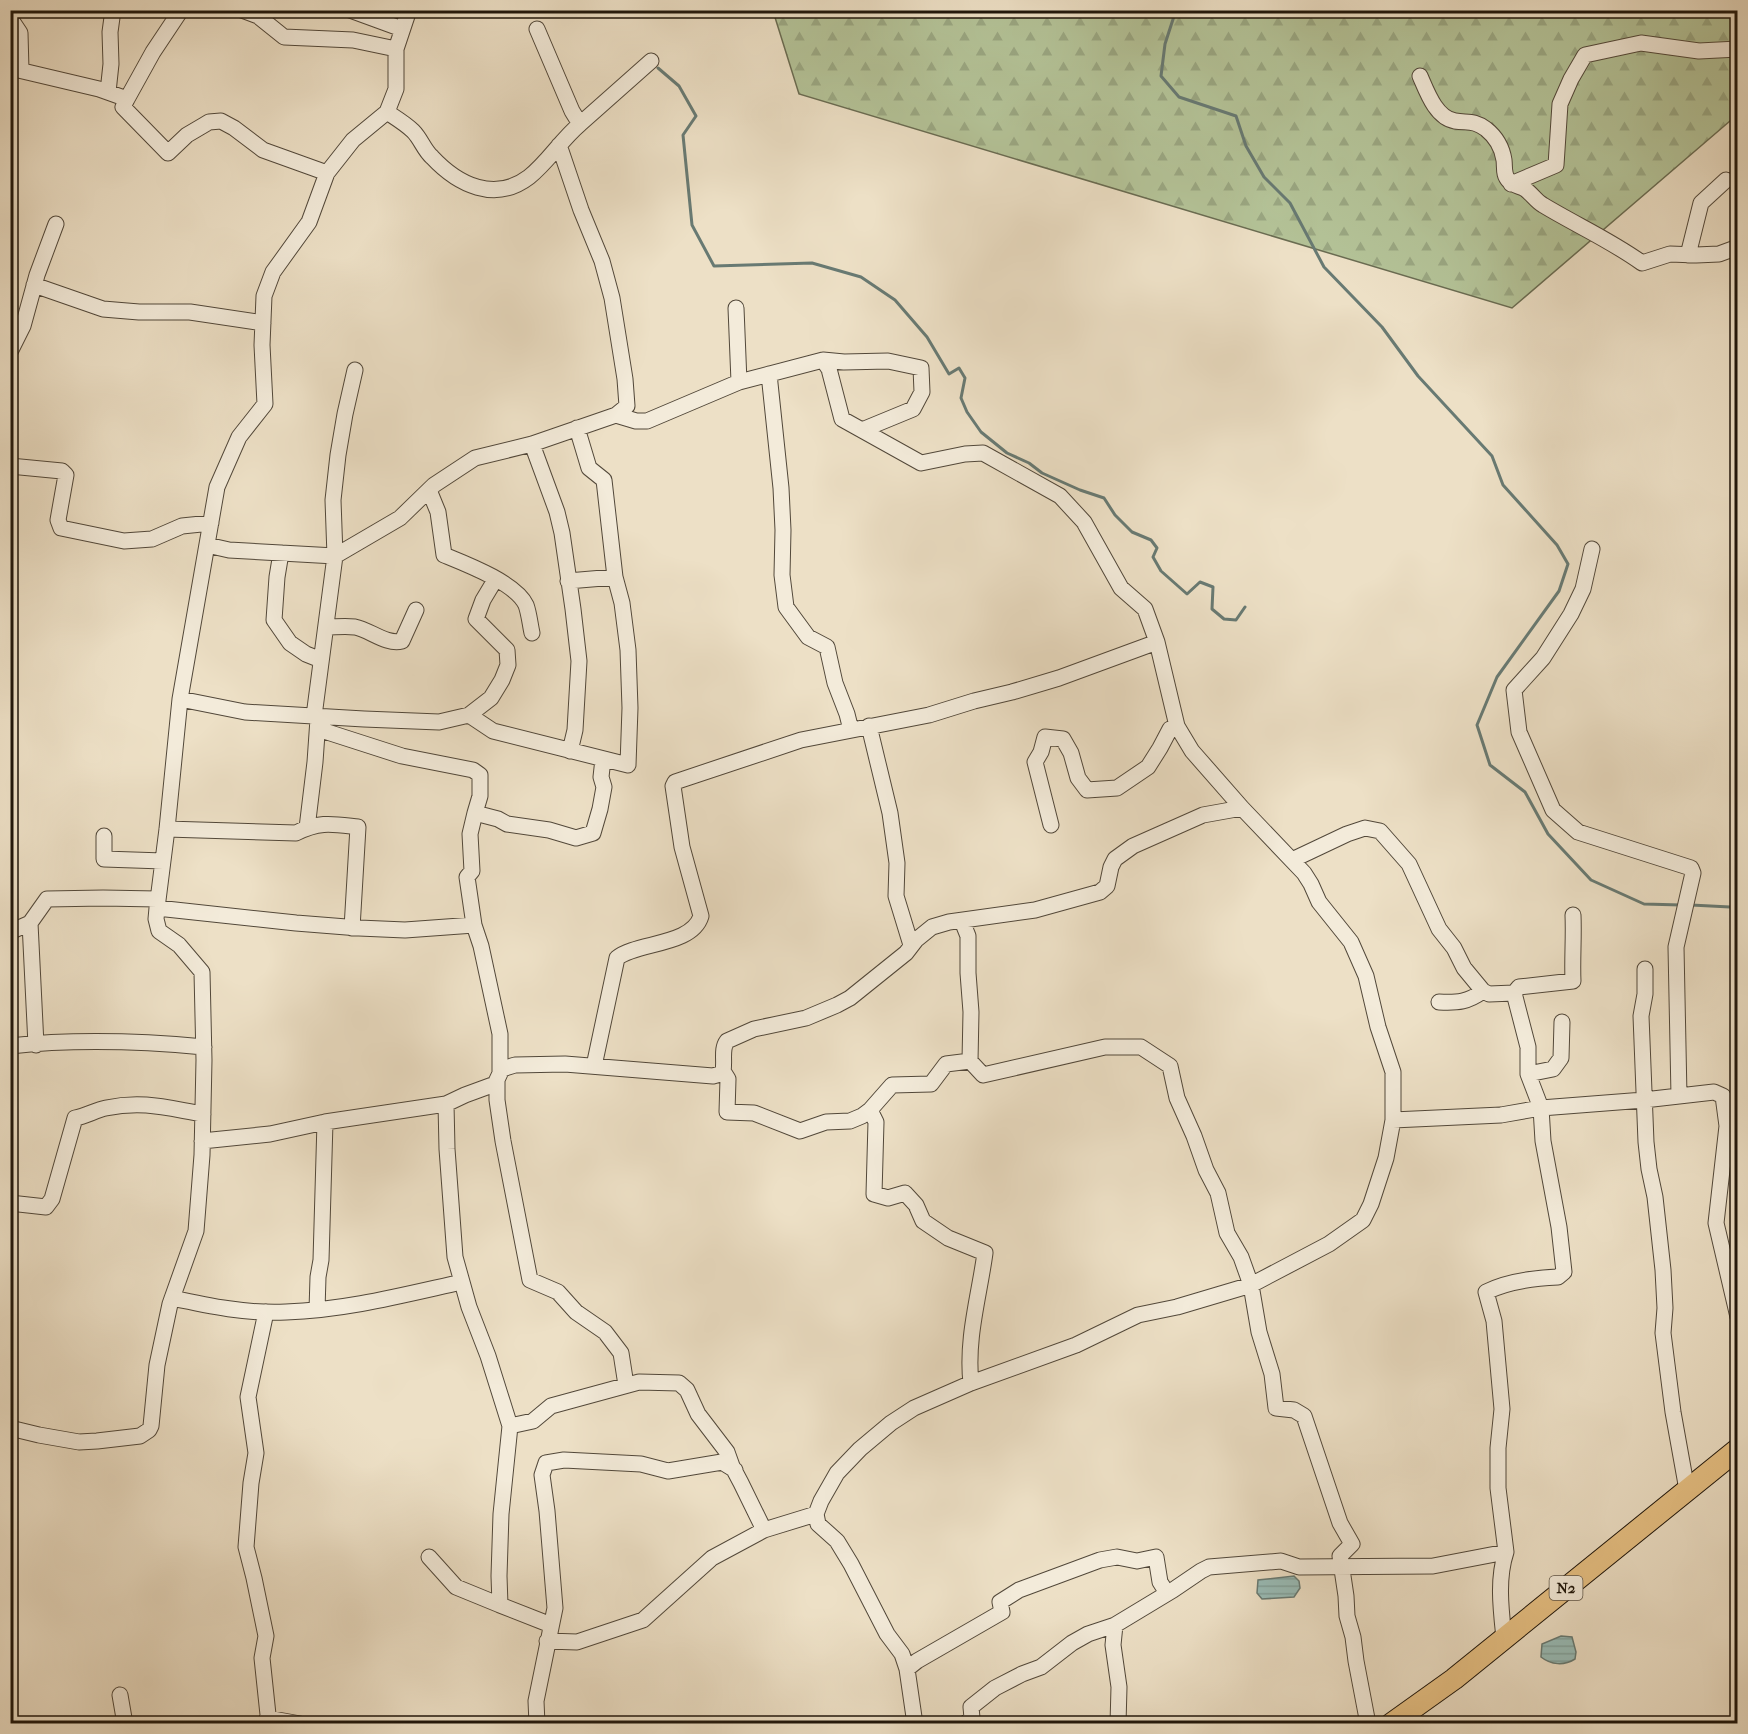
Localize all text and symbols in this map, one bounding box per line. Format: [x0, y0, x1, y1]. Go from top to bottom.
road number: N2 [1550, 1576, 1582, 1600]

